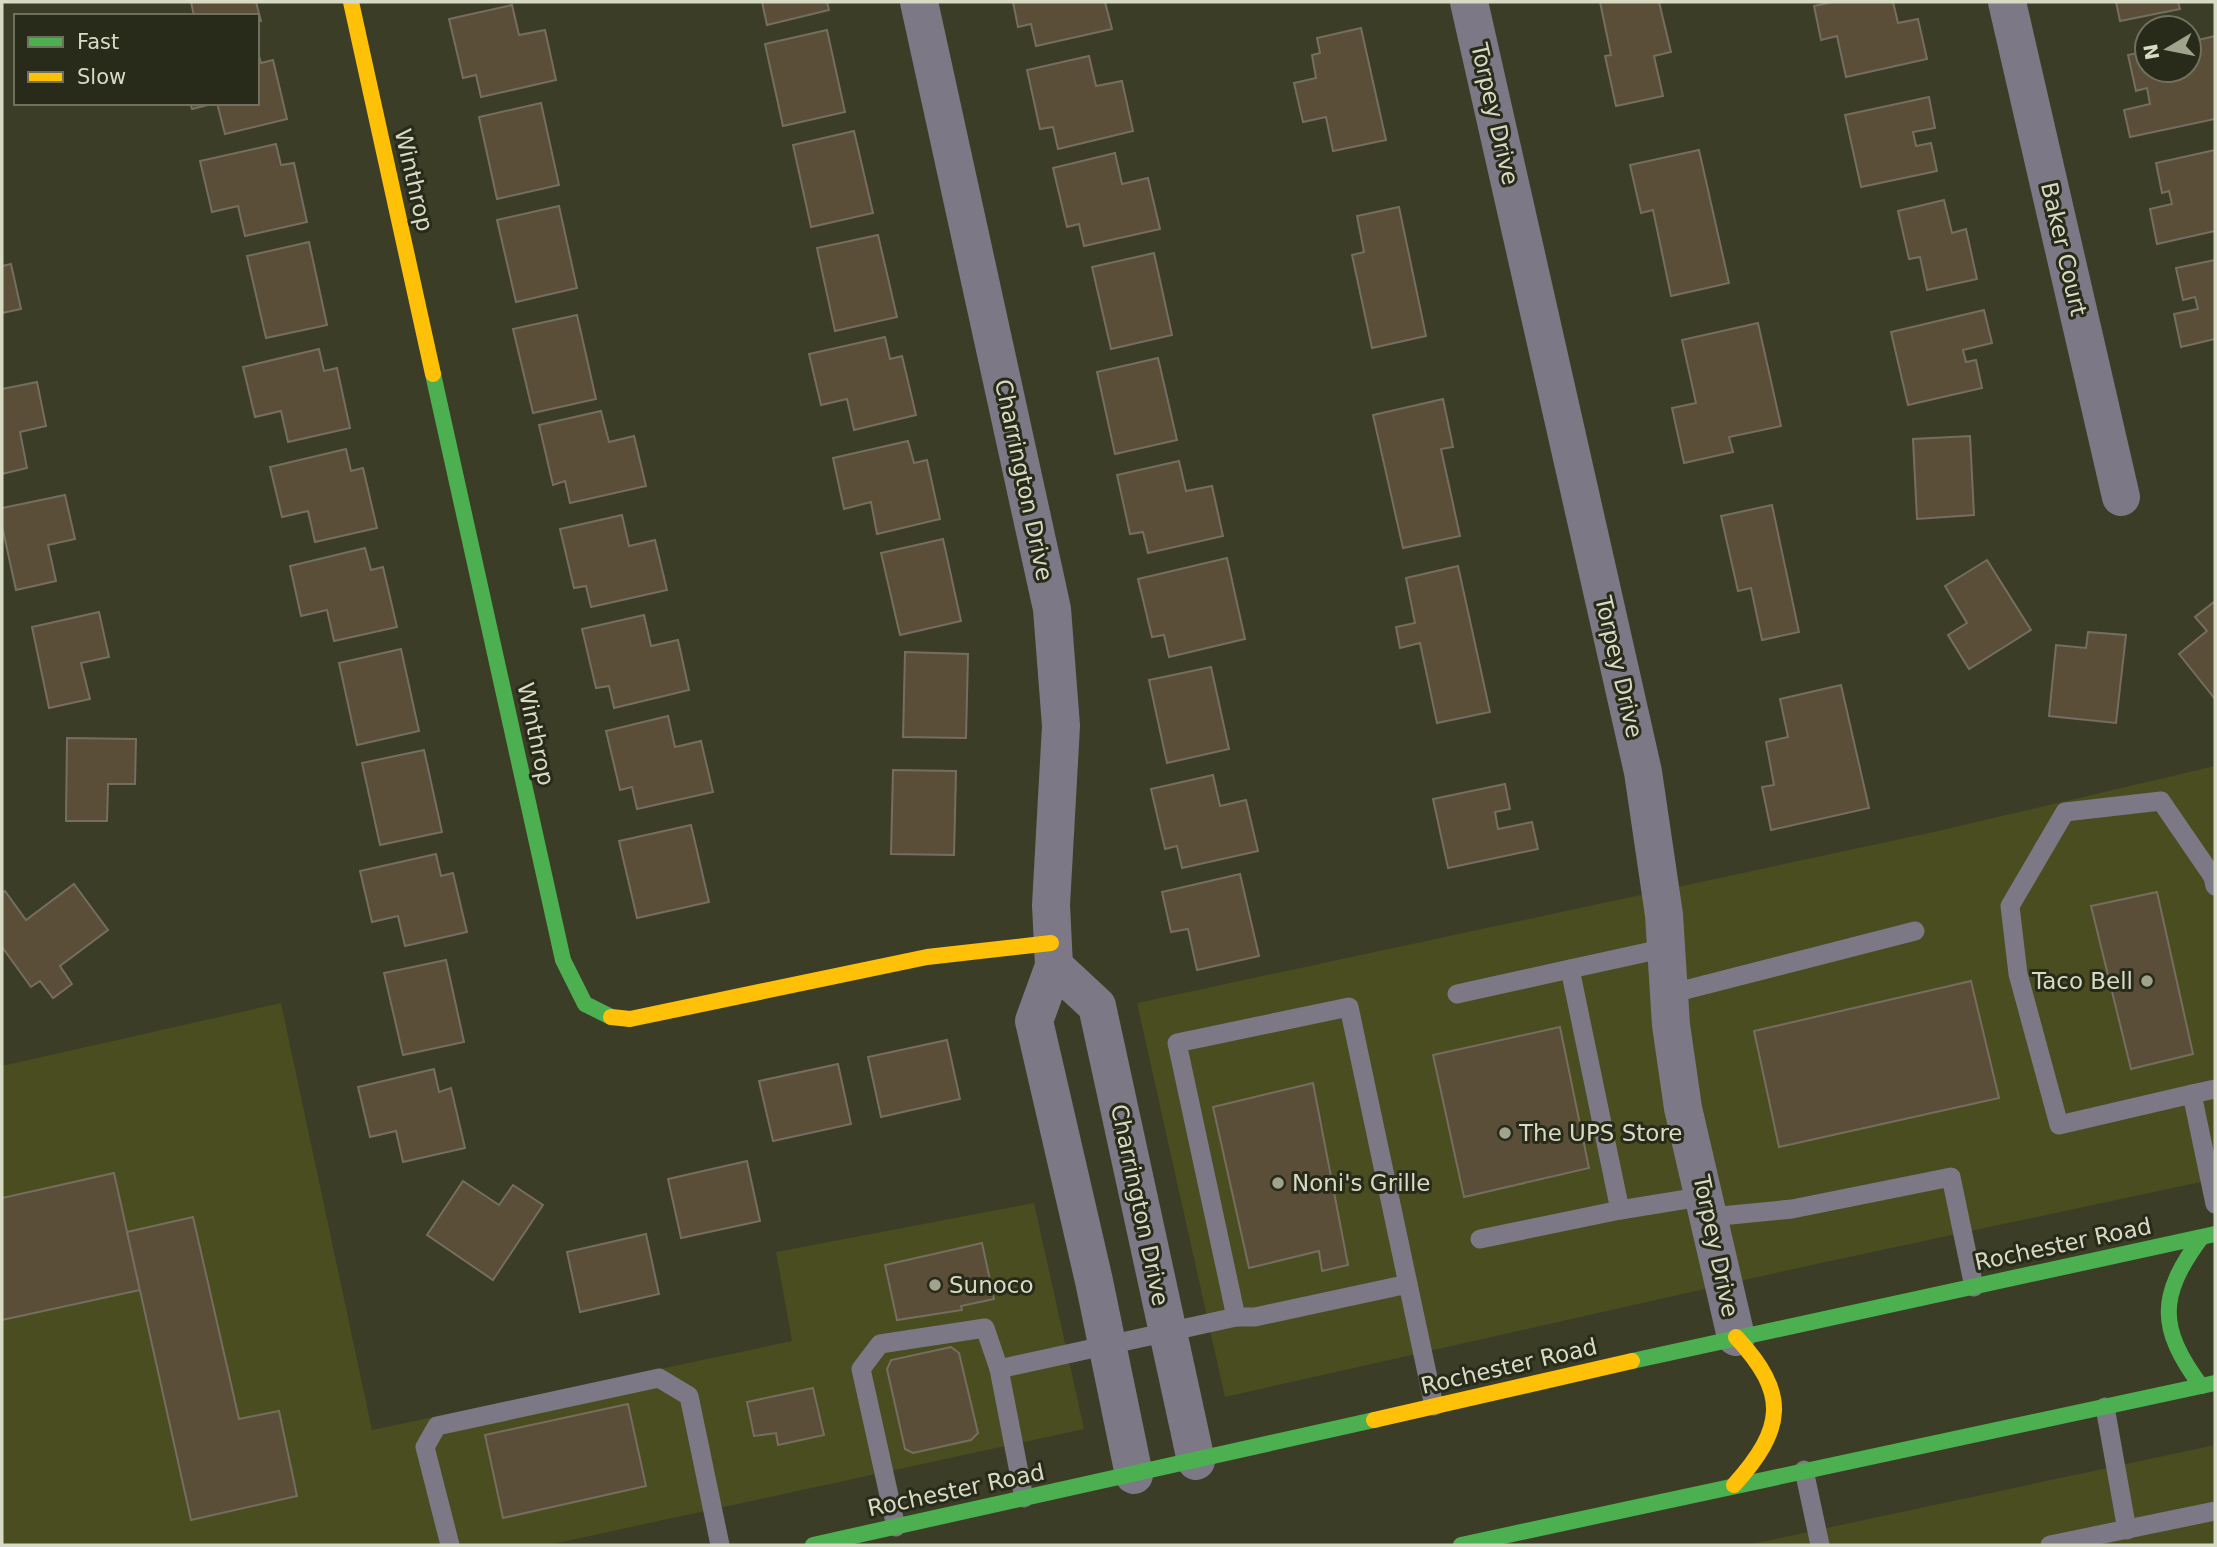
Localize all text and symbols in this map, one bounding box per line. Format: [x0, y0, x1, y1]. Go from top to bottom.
legend [14, 14, 259, 105]
north arrow [2133, 14, 2203, 84]
text: Fast [77, 30, 119, 54]
street label: Torpey Drive [1466, 40, 1524, 187]
text: N [2139, 42, 2163, 62]
text: Slow [77, 65, 126, 89]
street label: Winthrop [390, 126, 438, 234]
street label: Baker Court [2036, 180, 2092, 318]
street label: Charrington Drive [990, 377, 1058, 583]
street label: Torpey Drive [1590, 593, 1648, 740]
street label: Winthrop [512, 680, 560, 788]
place label: Taco Bell [2031, 968, 2133, 994]
marker: Taco Bell [2139, 973, 2155, 989]
street label: Charrington Drive [1106, 1102, 1174, 1308]
place label: The UPS Store [1518, 1120, 1683, 1146]
marker: The UPS Store [1497, 1125, 1513, 1141]
place label: Noni's Grille [1292, 1170, 1430, 1196]
street label: Torpey Drive [1688, 1172, 1744, 1319]
marker: Noni's Grille [1270, 1175, 1286, 1191]
street label: Rochester Road [1972, 1213, 2154, 1275]
place label: Sunoco [949, 1272, 1034, 1298]
marker: Sunoco [927, 1277, 943, 1293]
street label: Rochester Road [1418, 1333, 1600, 1399]
street label: Rochester Road [865, 1459, 1047, 1521]

